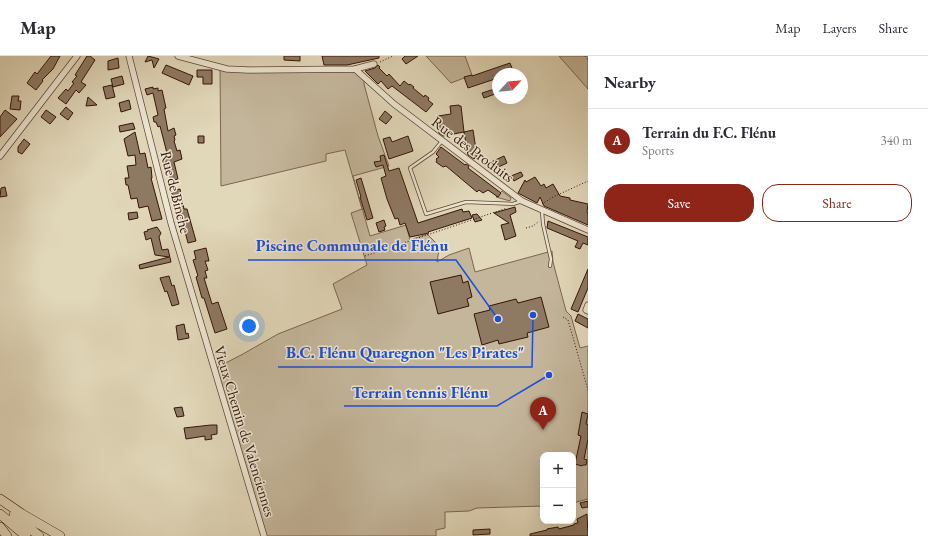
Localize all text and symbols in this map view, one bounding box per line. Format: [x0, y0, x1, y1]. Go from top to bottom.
text: Map [20, 15, 56, 40]
text: Map [775, 19, 800, 37]
text: Layers [822, 19, 857, 37]
text: Share [879, 19, 908, 37]
north arrow [492, 68, 528, 104]
text: Nearby [604, 71, 656, 93]
street label: Rue des Produits [428, 112, 518, 186]
text: Terrain du F.C. Flénu [642, 123, 776, 142]
text: A [612, 132, 622, 149]
text: 340 m [881, 132, 912, 149]
text: Sports [642, 142, 674, 159]
street label: Rue de Binche [157, 149, 195, 235]
button: Save [604, 184, 754, 222]
button: Share [762, 184, 912, 222]
callout: Piscine Communale de Flénu [248, 232, 456, 260]
text: Piscine Communale de Flénu [256, 235, 448, 256]
your location [239, 316, 259, 336]
callout: B.C. Flénu Quaregnon "Les Pirates" [278, 339, 532, 367]
text: B.C. Flénu Quaregnon "Les Pirates" [286, 342, 524, 363]
street label: Vieux Chemin de Valenciennes [210, 343, 280, 519]
callout: Terrain tennis Flénu [344, 378, 497, 406]
text: Terrain tennis Flénu [352, 382, 489, 403]
pin: A [530, 397, 556, 430]
map controls [540, 452, 576, 524]
button: + [540, 452, 576, 488]
button: − [540, 488, 576, 524]

